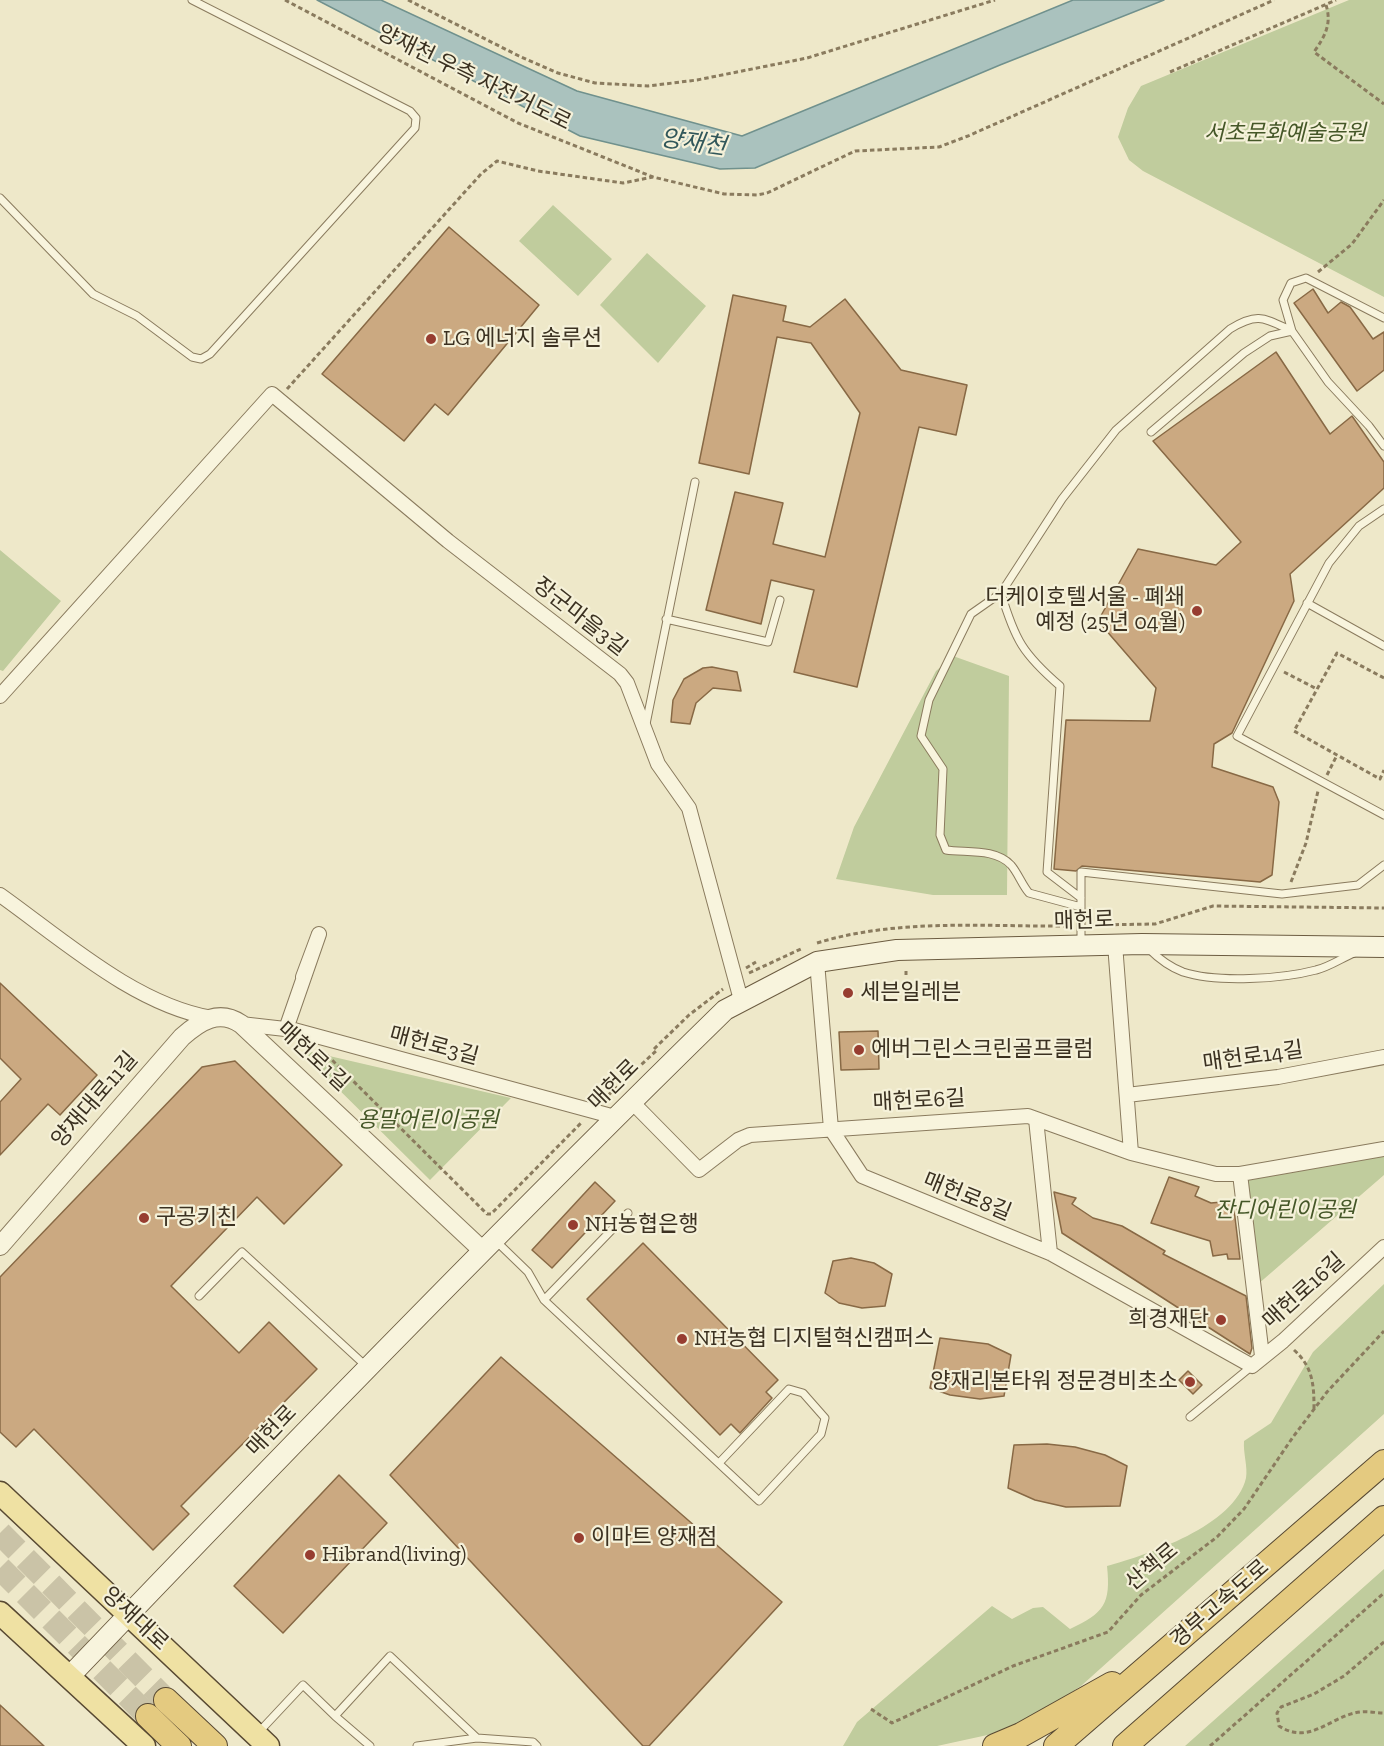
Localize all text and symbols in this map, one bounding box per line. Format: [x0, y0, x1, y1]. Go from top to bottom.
street label: 양재천 우측 자전거도로 [373, 20, 575, 136]
park label: 서초문화예술공원 [1204, 121, 1366, 147]
water label: 양재천 [658, 124, 728, 162]
place label: LG 에너지 솔루션 [443, 326, 602, 352]
marker: LG 에너지 솔루션 [424, 332, 438, 346]
street label: 장군마을3길 [528, 572, 632, 662]
place label: 더케이호텔서울 - 폐쇄 예정 (25년 04월) [985, 585, 1185, 636]
marker: 더케이호텔서울 - 폐쇄 예정 (25년 04월) [1190, 604, 1204, 618]
street label: 매헌로 [1053, 907, 1115, 935]
place label: 세븐일레븐 [860, 980, 961, 1006]
marker: 세븐일레븐 [841, 986, 855, 1000]
street label: 매헌로1길 [271, 1017, 355, 1097]
street label: 매헌로3길 [386, 1021, 482, 1071]
place label: 에버그린스크린골프클럼 [871, 1037, 1094, 1063]
street label: 매헌로14길 [1201, 1037, 1305, 1077]
marker: 에버그린스크린골프클럼 [852, 1043, 866, 1057]
street label: 양재대로11길 [46, 1047, 144, 1153]
street label: 매헌로 [583, 1054, 645, 1116]
street label: 매헌로6길 [872, 1085, 966, 1117]
park label: 용말어린이공원 [357, 1108, 499, 1134]
street label: 매헌로8길 [919, 1167, 1015, 1227]
park label: 잔디어린이공원 [1214, 1198, 1356, 1224]
place label: 구공키친 [156, 1205, 237, 1231]
marker: 구공키친 [137, 1211, 151, 1225]
place label: NH농협은행 [585, 1212, 699, 1238]
marker: NH농협은행 [566, 1218, 580, 1232]
street label: 매헌로16길 [1258, 1247, 1350, 1335]
place label: 희경재단 [1128, 1307, 1209, 1333]
marker: 희경재단 [1214, 1313, 1228, 1327]
place label: NH농협 디지털혁신캠퍼스 [694, 1326, 934, 1352]
marker: NH농협 디지털혁신캠퍼스 [675, 1332, 689, 1346]
place label: 양재리본타워 정문경비초소 [930, 1369, 1178, 1395]
marker: 양재리본타워 정문경비초소 [1183, 1375, 1197, 1389]
street label: 매헌로 [241, 1400, 303, 1462]
place label: 이마트 양재점 [591, 1525, 717, 1551]
marker: 이마트 양재점 [572, 1531, 586, 1545]
street label: 산책로 [1120, 1537, 1184, 1597]
place label: Hibrand(living) [322, 1542, 466, 1568]
marker: Hibrand(living) [303, 1548, 317, 1562]
street label: 경부고속도로 [1166, 1554, 1274, 1654]
street label: 양재대로 [96, 1582, 174, 1656]

